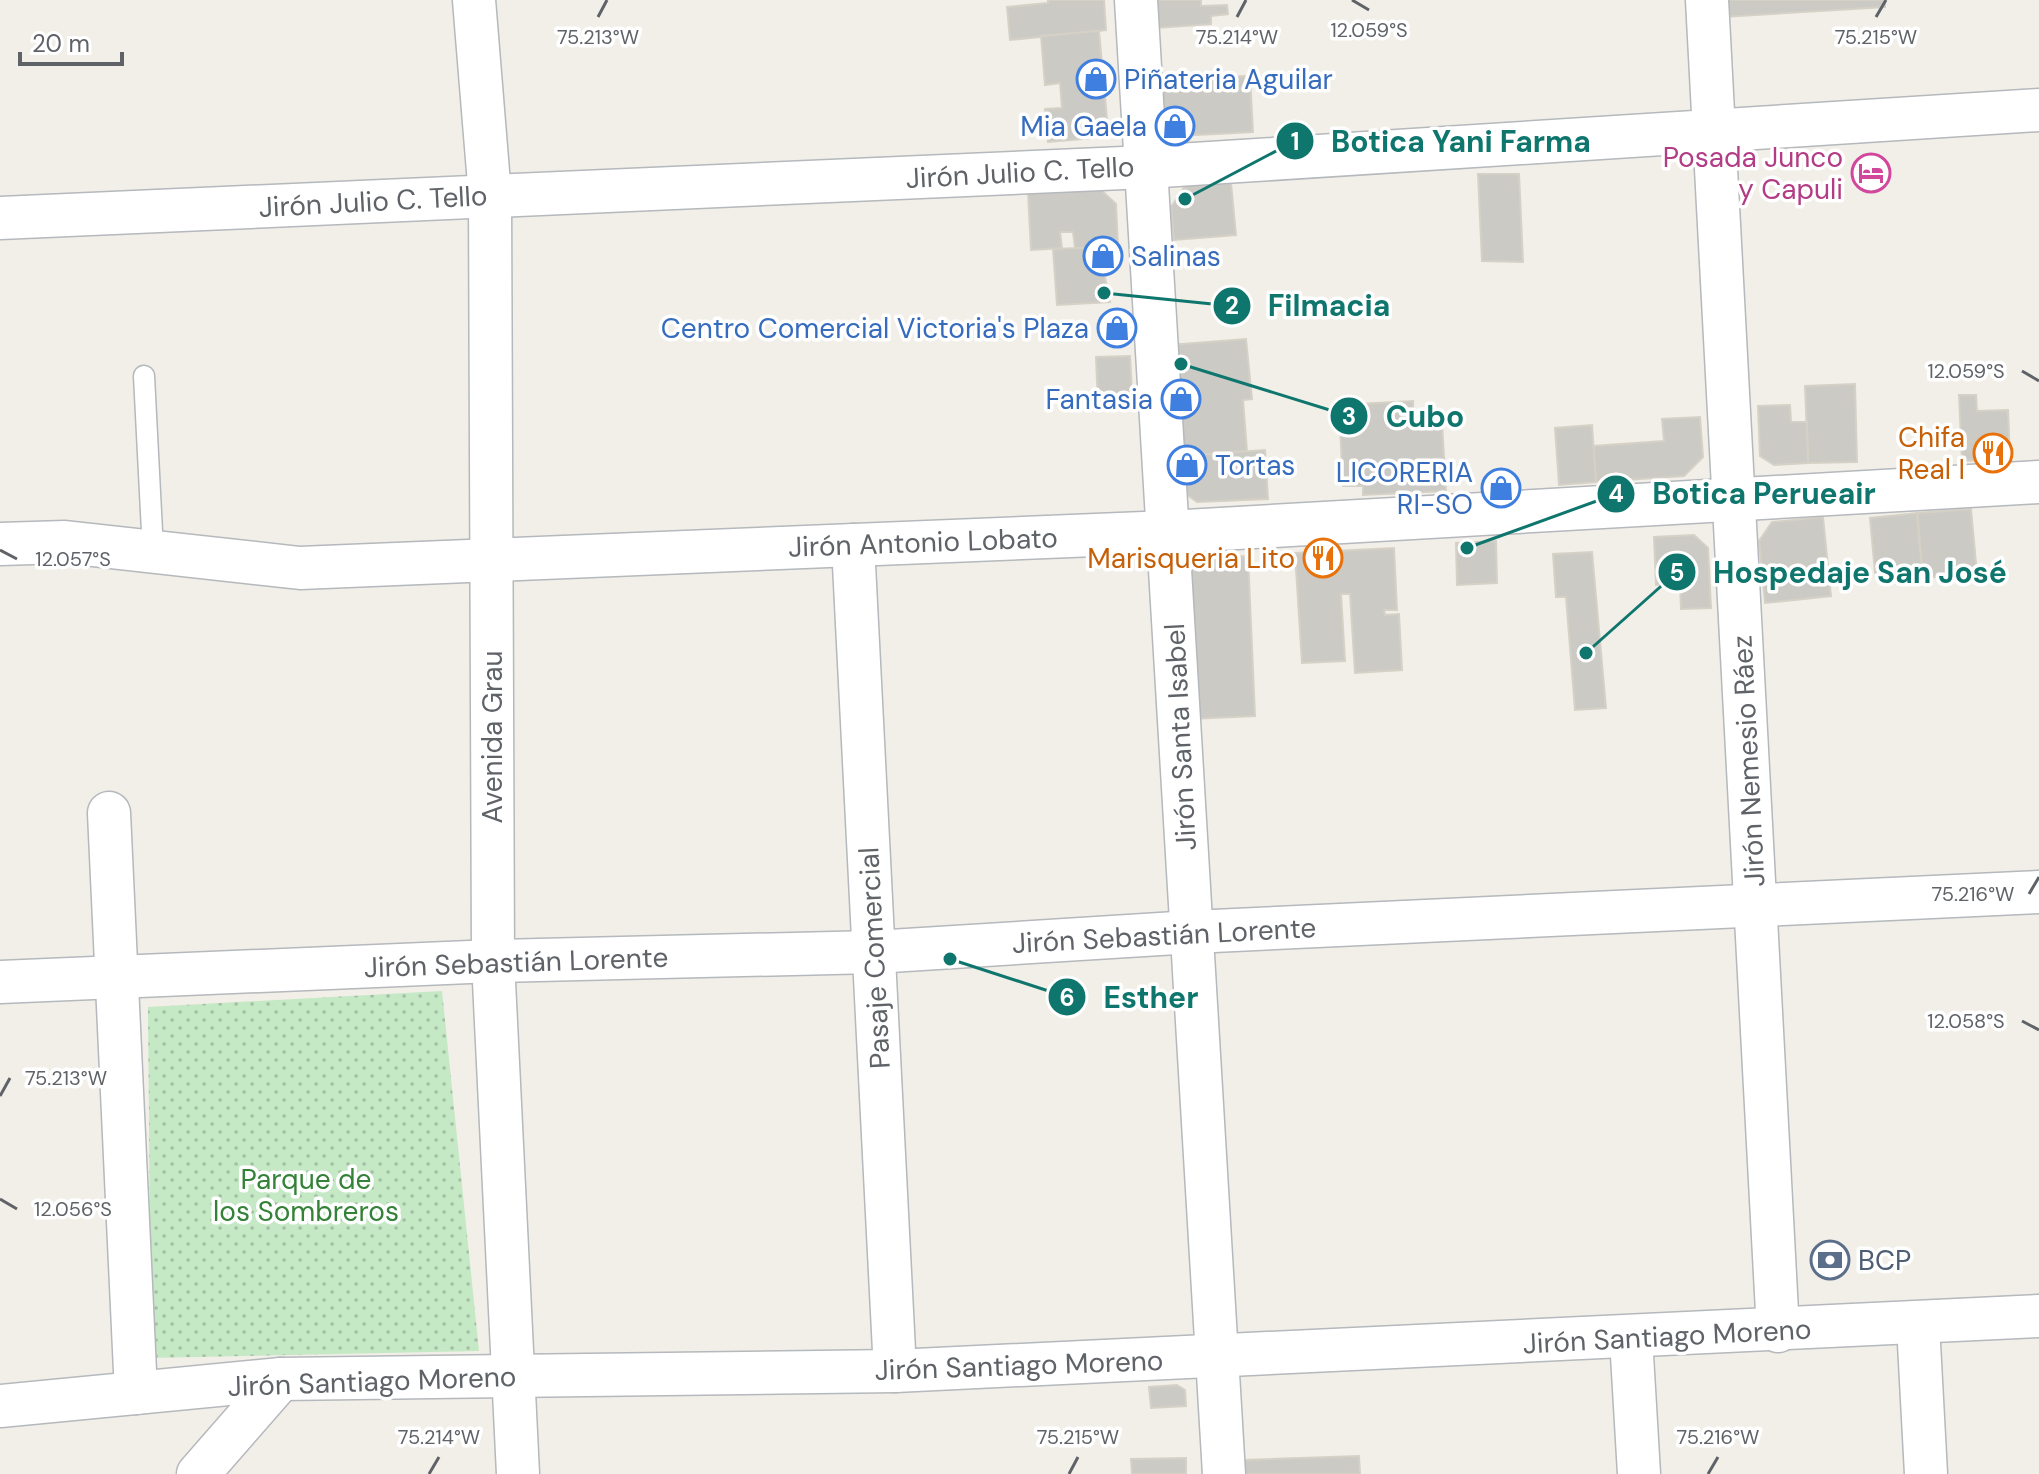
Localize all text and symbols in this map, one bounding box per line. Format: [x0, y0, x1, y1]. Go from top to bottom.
scale bar [20, 16, 122, 66]
text: 12.059°S [1330, 17, 1408, 43]
text: 75.213°W [557, 24, 639, 50]
text: 75.214°W [1196, 24, 1278, 50]
text: 75.215°W [1835, 24, 1917, 50]
text: 20 m [32, 28, 90, 59]
shop icon: Piñateria Aguilar [1075, 58, 1117, 100]
place label: Piñateria Aguilar [1124, 61, 1333, 98]
shop icon: Mia Gaela [1154, 105, 1196, 147]
place label: Mia Gaela [1020, 108, 1147, 145]
callout: Botica Yani Farma [1275, 114, 1607, 168]
text: Botica Yani Farma [1331, 122, 1591, 161]
text: 1 [1291, 126, 1299, 157]
place label: Posada Junco y Capuli [1663, 139, 1843, 208]
street label: Jirón Julio C. Tello [905, 148, 1135, 197]
hotel icon: Posada Junco y Capuli [1850, 152, 1892, 194]
street label: Jirón Julio C. Tello [258, 177, 488, 226]
shop icon: Salinas [1082, 235, 1124, 277]
place label: Salinas [1131, 238, 1221, 275]
callout: Filmacia [1212, 279, 1406, 333]
text: Filmacia [1268, 286, 1390, 325]
text: 2 [1225, 290, 1239, 321]
shop icon: Centro Comercial Victoria's Plaza [1096, 307, 1138, 349]
place label: Centro Comercial Victoria's Plaza [661, 310, 1089, 347]
text: 12.059°S [1927, 358, 2005, 384]
shop icon: Fantasia [1160, 378, 1202, 420]
place label: Fantasia [1045, 381, 1153, 418]
callout: Cubo [1329, 389, 1480, 443]
text: Cubo [1386, 397, 1464, 436]
text: 3 [1342, 401, 1356, 432]
place label: Chifa Real I [1898, 419, 1965, 488]
restaurant icon: Chifa Real I [1972, 432, 2014, 474]
shop icon: Tortas [1166, 444, 1208, 486]
place label: Tortas [1215, 447, 1295, 484]
place label: LICORERIA RI-SO [1336, 454, 1473, 523]
shop icon: LICORERIA RI-SO [1480, 467, 1522, 509]
callout: Botica Perueair [1596, 467, 1891, 521]
text: Botica Perueair [1652, 474, 1876, 513]
text: 4 [1608, 478, 1624, 509]
street label: Jirón Antonio Lobato [788, 519, 1058, 566]
restaurant icon: Marisqueria Lito [1302, 537, 1344, 579]
place label: Marisqueria Lito [1087, 540, 1295, 577]
callout: Hospedaje San José [1657, 545, 2023, 599]
text: 12.057°S [35, 546, 111, 572]
text: Hospedaje San José [1713, 553, 2007, 592]
text: 5 [1670, 557, 1684, 588]
street label: Jirón Santa Isabel [1156, 622, 1205, 851]
street label: Jirón Nemesio Ráez [1723, 634, 1774, 888]
street label: Avenida Grau [474, 650, 511, 824]
street label: Pasaje Comercial [850, 846, 899, 1070]
text: 75.216°W [1932, 881, 2014, 907]
street label: Jirón Sebastián Lorente [1011, 909, 1317, 962]
street label: Jirón Sebastián Lorente [363, 939, 669, 986]
callout: Esther [1047, 970, 1214, 1024]
text: Esther [1104, 978, 1198, 1017]
text: 6 [1059, 982, 1075, 1013]
text: 12.058°S [1927, 1008, 2005, 1034]
text: 75.213°W [25, 1065, 107, 1091]
park label: Parque de los Sombreros [213, 1161, 399, 1230]
text: 12.056°S [34, 1196, 112, 1222]
bank icon: BCP [1809, 1239, 1851, 1281]
place label: BCP [1858, 1242, 1911, 1279]
street label: Jirón Santiago Moreno [1522, 1310, 1812, 1363]
street label: Jirón Santiago Moreno [874, 1342, 1164, 1389]
street label: Jirón Santiago Moreno [227, 1358, 517, 1405]
text: 75.214°W [398, 1424, 480, 1450]
text: 75.215°W [1037, 1424, 1119, 1450]
text: 75.216°W [1677, 1424, 1759, 1450]

